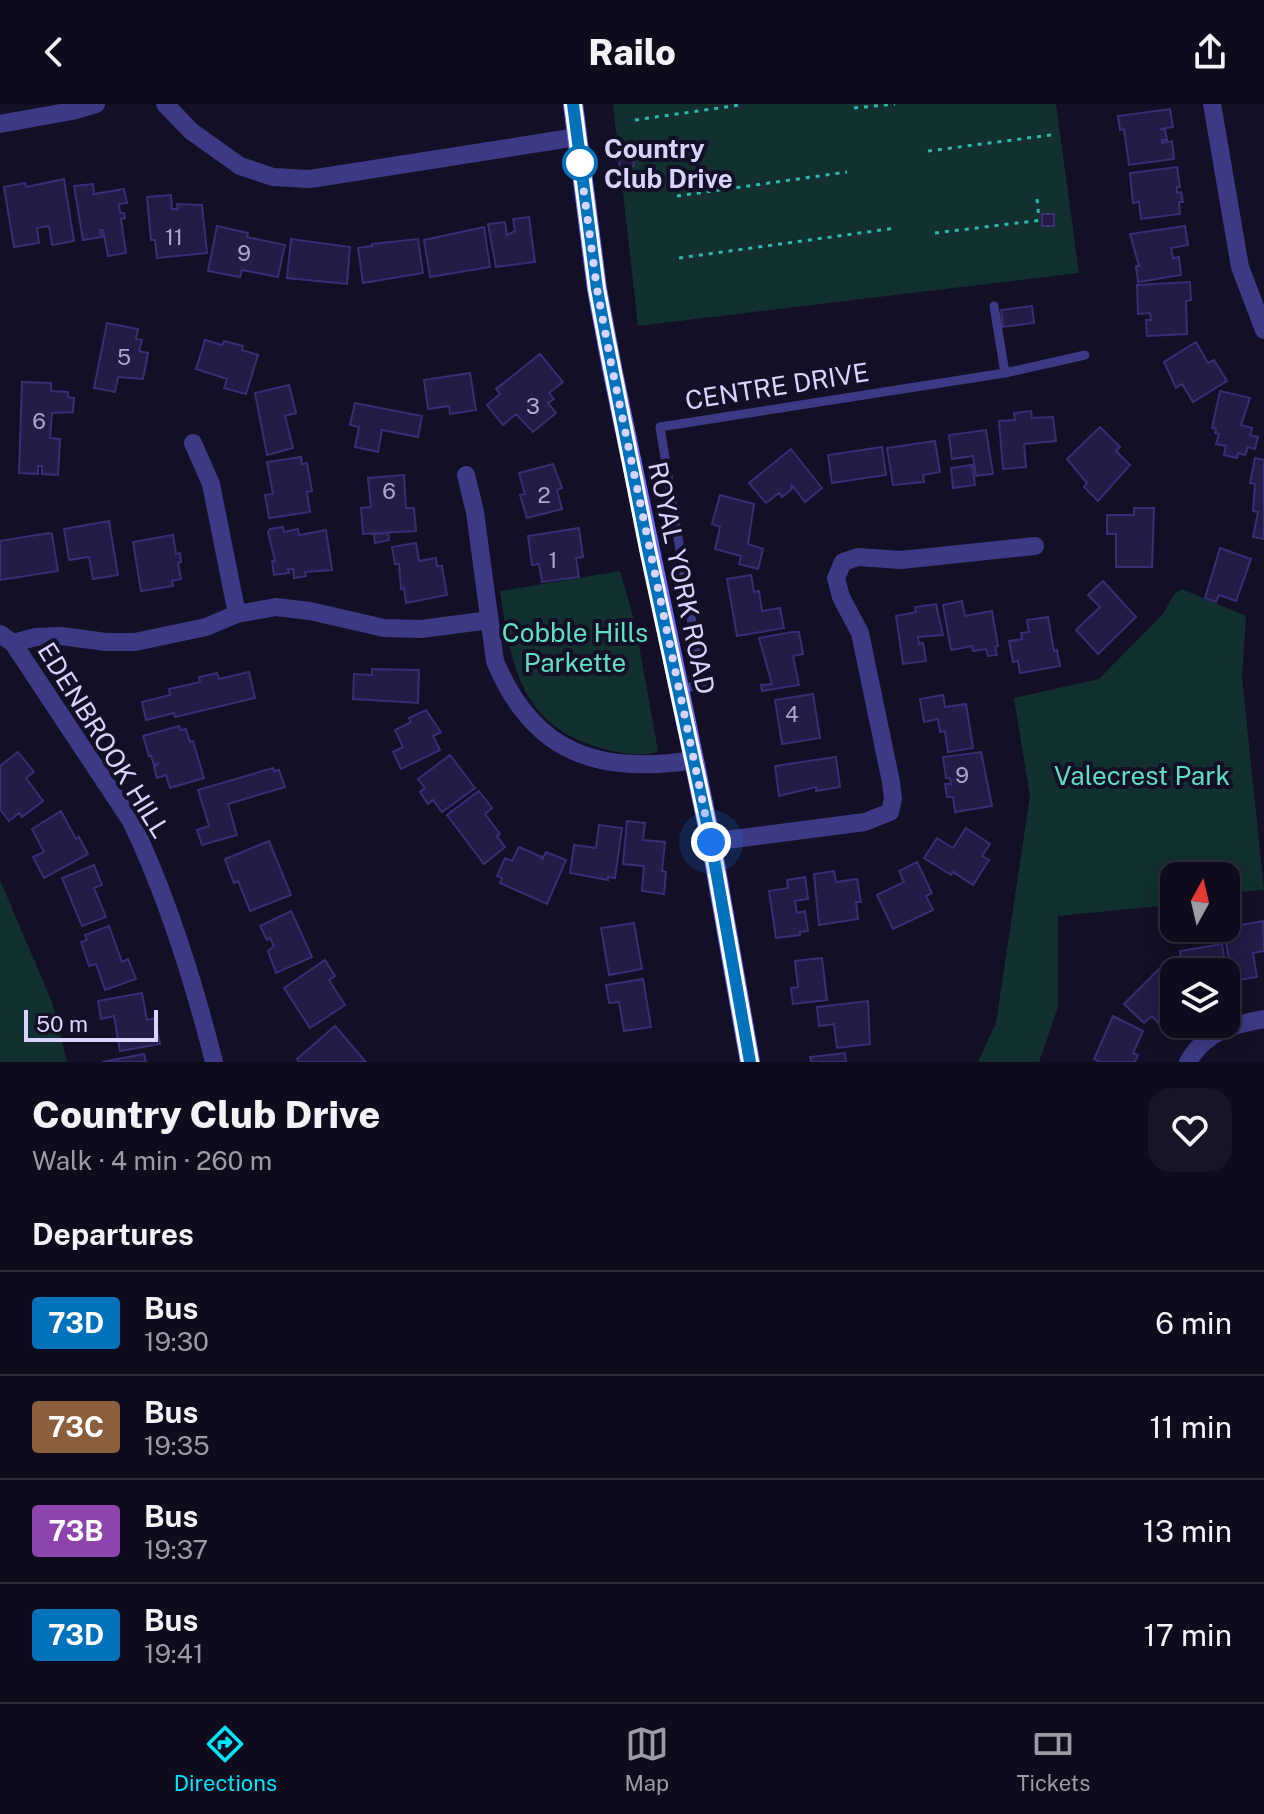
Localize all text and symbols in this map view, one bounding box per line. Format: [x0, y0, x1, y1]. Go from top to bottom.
icon: back [32, 30, 76, 74]
icon: share [1188, 30, 1232, 74]
text: Railo [588, 31, 676, 73]
place label: Country Club Drive [604, 133, 733, 194]
marker: Country Club Drive [563, 146, 597, 180]
house number: 11 [165, 224, 183, 250]
house number: 9 [237, 240, 251, 266]
house number: 5 [117, 344, 131, 370]
street label: CENTRE DRIVE [683, 356, 871, 416]
house number: 3 [526, 393, 540, 419]
house number: 6 [32, 408, 46, 434]
street label: ROYAL YORK ROAD [642, 459, 722, 697]
house number: 6 [382, 478, 396, 504]
house number: 2 [537, 482, 551, 508]
house number: 1 [549, 547, 557, 573]
park label: Cobble Hills Parkette [502, 617, 648, 678]
street label: EDENBROOK HILL [31, 637, 177, 843]
house number: 4 [785, 701, 799, 727]
park label: Valecrest Park [1054, 760, 1230, 791]
house number: 9 [955, 762, 969, 788]
your location [691, 822, 731, 862]
north arrow [1160, 862, 1240, 942]
map controls [1160, 862, 1240, 1038]
button: layers [1160, 958, 1240, 1038]
scale bar [24, 1006, 158, 1042]
text: 50 m [36, 1011, 88, 1037]
button: heart [1148, 1088, 1232, 1172]
text: Country Club Drive [32, 1092, 380, 1137]
text: Walk · 4 min · 260 m [32, 1145, 272, 1176]
text: Departures [32, 1216, 194, 1252]
text: Bus [144, 1290, 198, 1326]
text: 6 min [1155, 1305, 1232, 1341]
text: 73D [48, 1306, 104, 1339]
text: 19:30 [144, 1326, 209, 1357]
text: Bus [144, 1394, 198, 1430]
text: 11 min [1149, 1409, 1232, 1445]
text: 73C [48, 1410, 104, 1443]
text: 19:35 [144, 1430, 210, 1461]
text: Bus [144, 1498, 198, 1534]
text: 13 min [1143, 1513, 1232, 1549]
text: 73B [48, 1514, 104, 1547]
text: 19:37 [144, 1534, 208, 1565]
text: Bus [144, 1602, 198, 1638]
text: 17 min [1144, 1617, 1232, 1653]
text: 73D [48, 1618, 104, 1651]
text: 19:41 [144, 1638, 203, 1669]
tab: Directions [174, 1722, 277, 1796]
tab: Map [624, 1722, 669, 1796]
tab: Tickets [1017, 1722, 1090, 1796]

